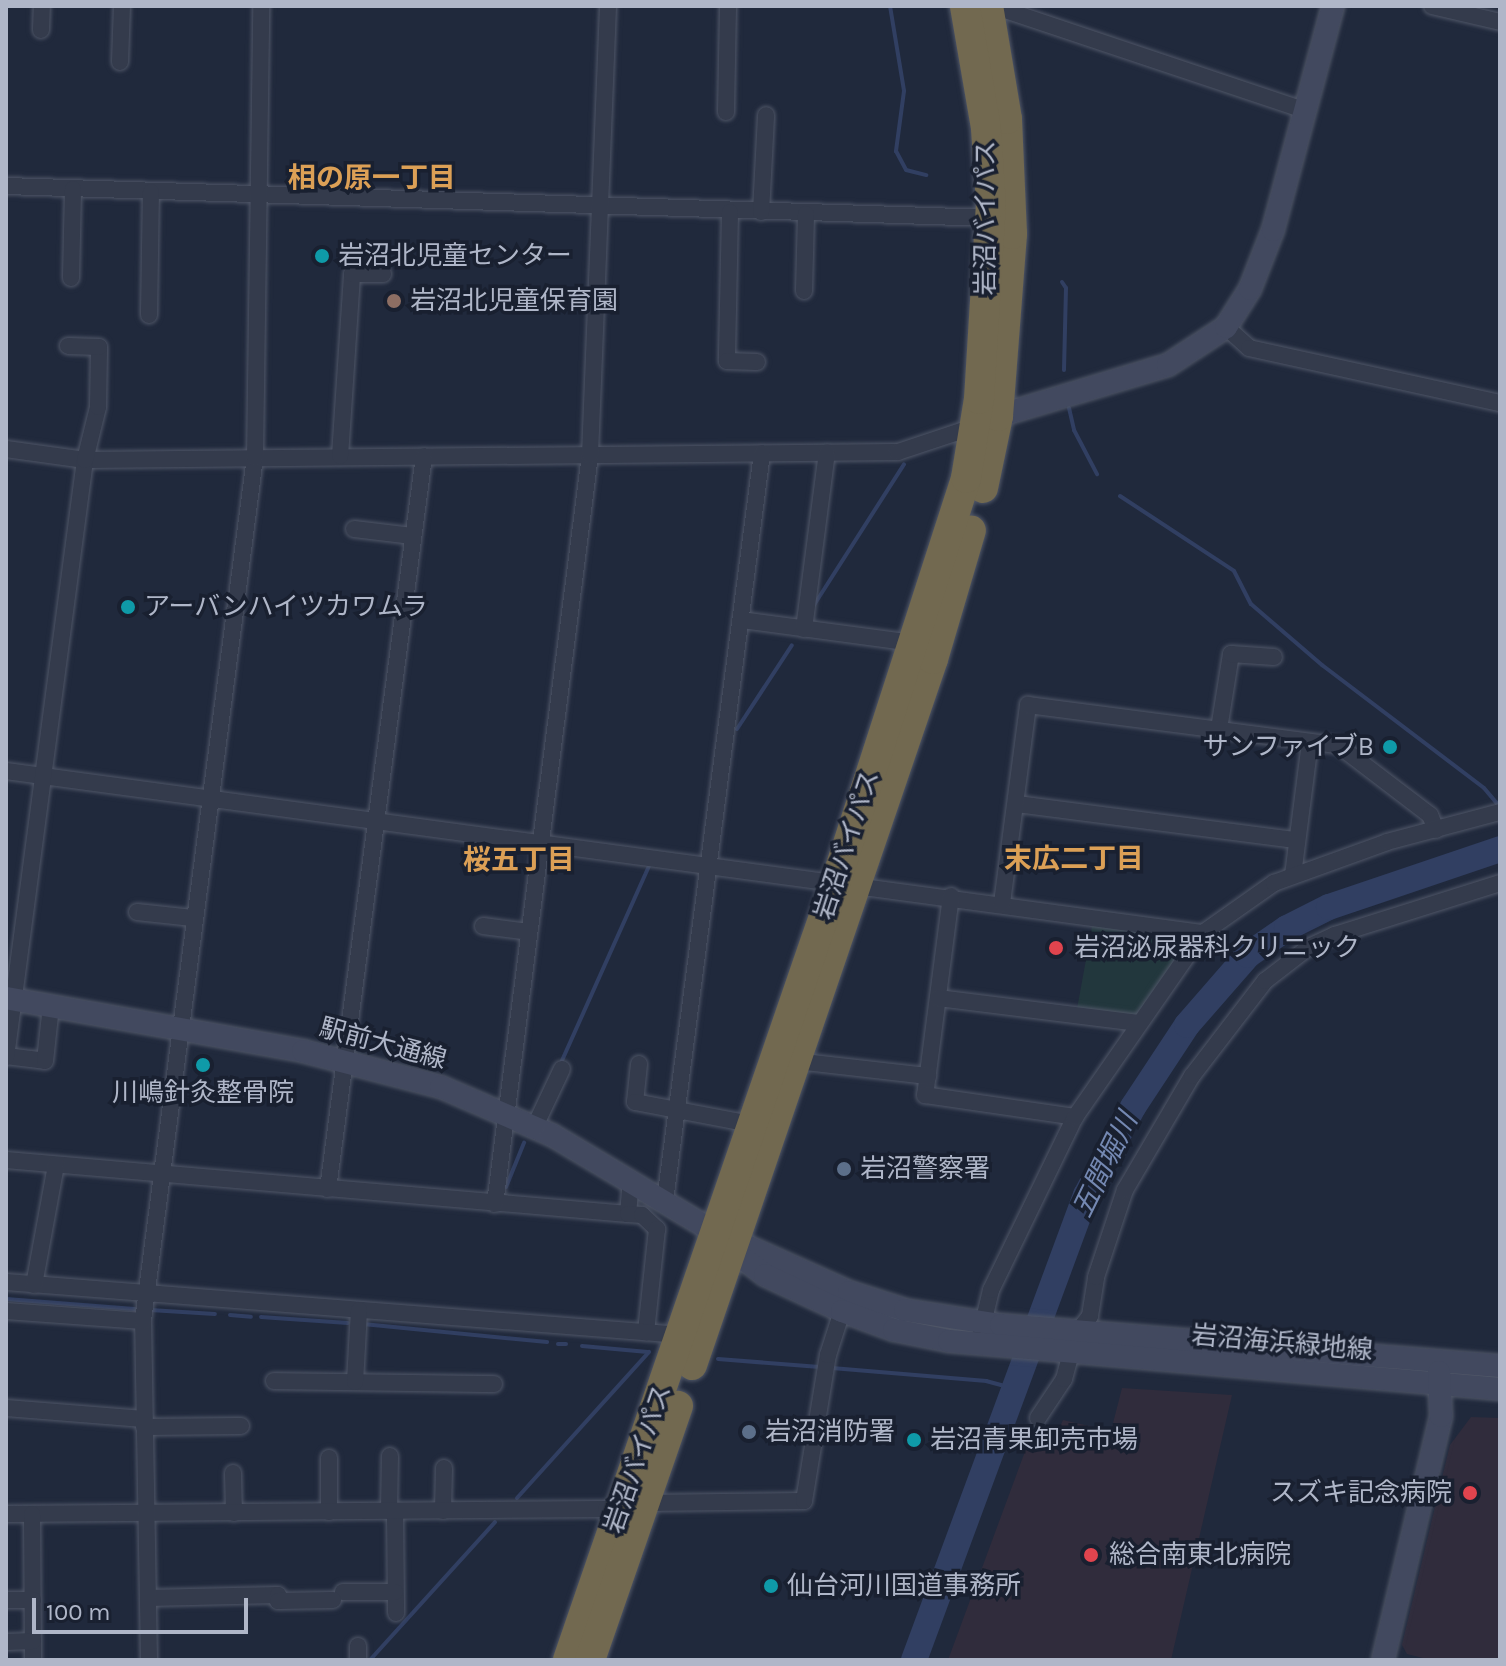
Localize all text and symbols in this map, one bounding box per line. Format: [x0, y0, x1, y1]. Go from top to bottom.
street label: 岩沼バイパス [970, 140, 1002, 296]
district label: 相の原一丁目 [288, 161, 456, 195]
place label: 岩沼北児童センター [338, 240, 572, 272]
marker: 岩沼北児童センター [313, 247, 331, 265]
place label: 岩沼北児童保育園 [410, 285, 618, 317]
marker: 岩沼北児童保育園 [385, 292, 403, 310]
place label: アーバンハイツカワムラ [144, 591, 428, 623]
marker: アーバンハイツカワムラ [119, 598, 137, 616]
place label: サンファイブB [1202, 731, 1374, 763]
marker: サンファイブB [1381, 738, 1399, 756]
street label: 岩沼バイパス [808, 766, 886, 924]
district label: 末広二丁目 [1004, 842, 1144, 876]
district label: 桜五丁目 [463, 843, 575, 877]
place label: 岩沼泌尿器科クリニック [1074, 932, 1360, 964]
marker: 岩沼泌尿器科クリニック [1045, 937, 1067, 959]
street label: 駅前大通線 [316, 1012, 450, 1076]
marker: 川嶋針灸整骨院 [194, 1056, 212, 1074]
place label: 川嶋針灸整骨院 [112, 1077, 294, 1109]
water label: 五間堀川 [1065, 1107, 1145, 1223]
place label: 岩沼警察署 [860, 1153, 990, 1185]
marker: 岩沼警察署 [835, 1160, 853, 1178]
street label: 岩沼海浜緑地線 [1190, 1320, 1374, 1366]
street label: 岩沼バイパス [598, 1380, 678, 1538]
place label: 岩沼消防署 [765, 1416, 895, 1448]
marker: 岩沼消防署 [740, 1423, 758, 1441]
place label: 岩沼青果卸売市場 [930, 1424, 1138, 1456]
marker: 岩沼青果卸売市場 [905, 1431, 923, 1449]
place label: スズキ記念病院 [1270, 1477, 1452, 1509]
marker: スズキ記念病院 [1459, 1482, 1481, 1504]
place label: 総合南東北病院 [1109, 1539, 1291, 1571]
marker: 総合南東北病院 [1080, 1544, 1102, 1566]
place label: 仙台河川国道事務所 [787, 1570, 1021, 1602]
marker: 仙台河川国道事務所 [762, 1577, 780, 1595]
scale bar [36, 1582, 252, 1632]
text: 100 m [46, 1598, 111, 1626]

